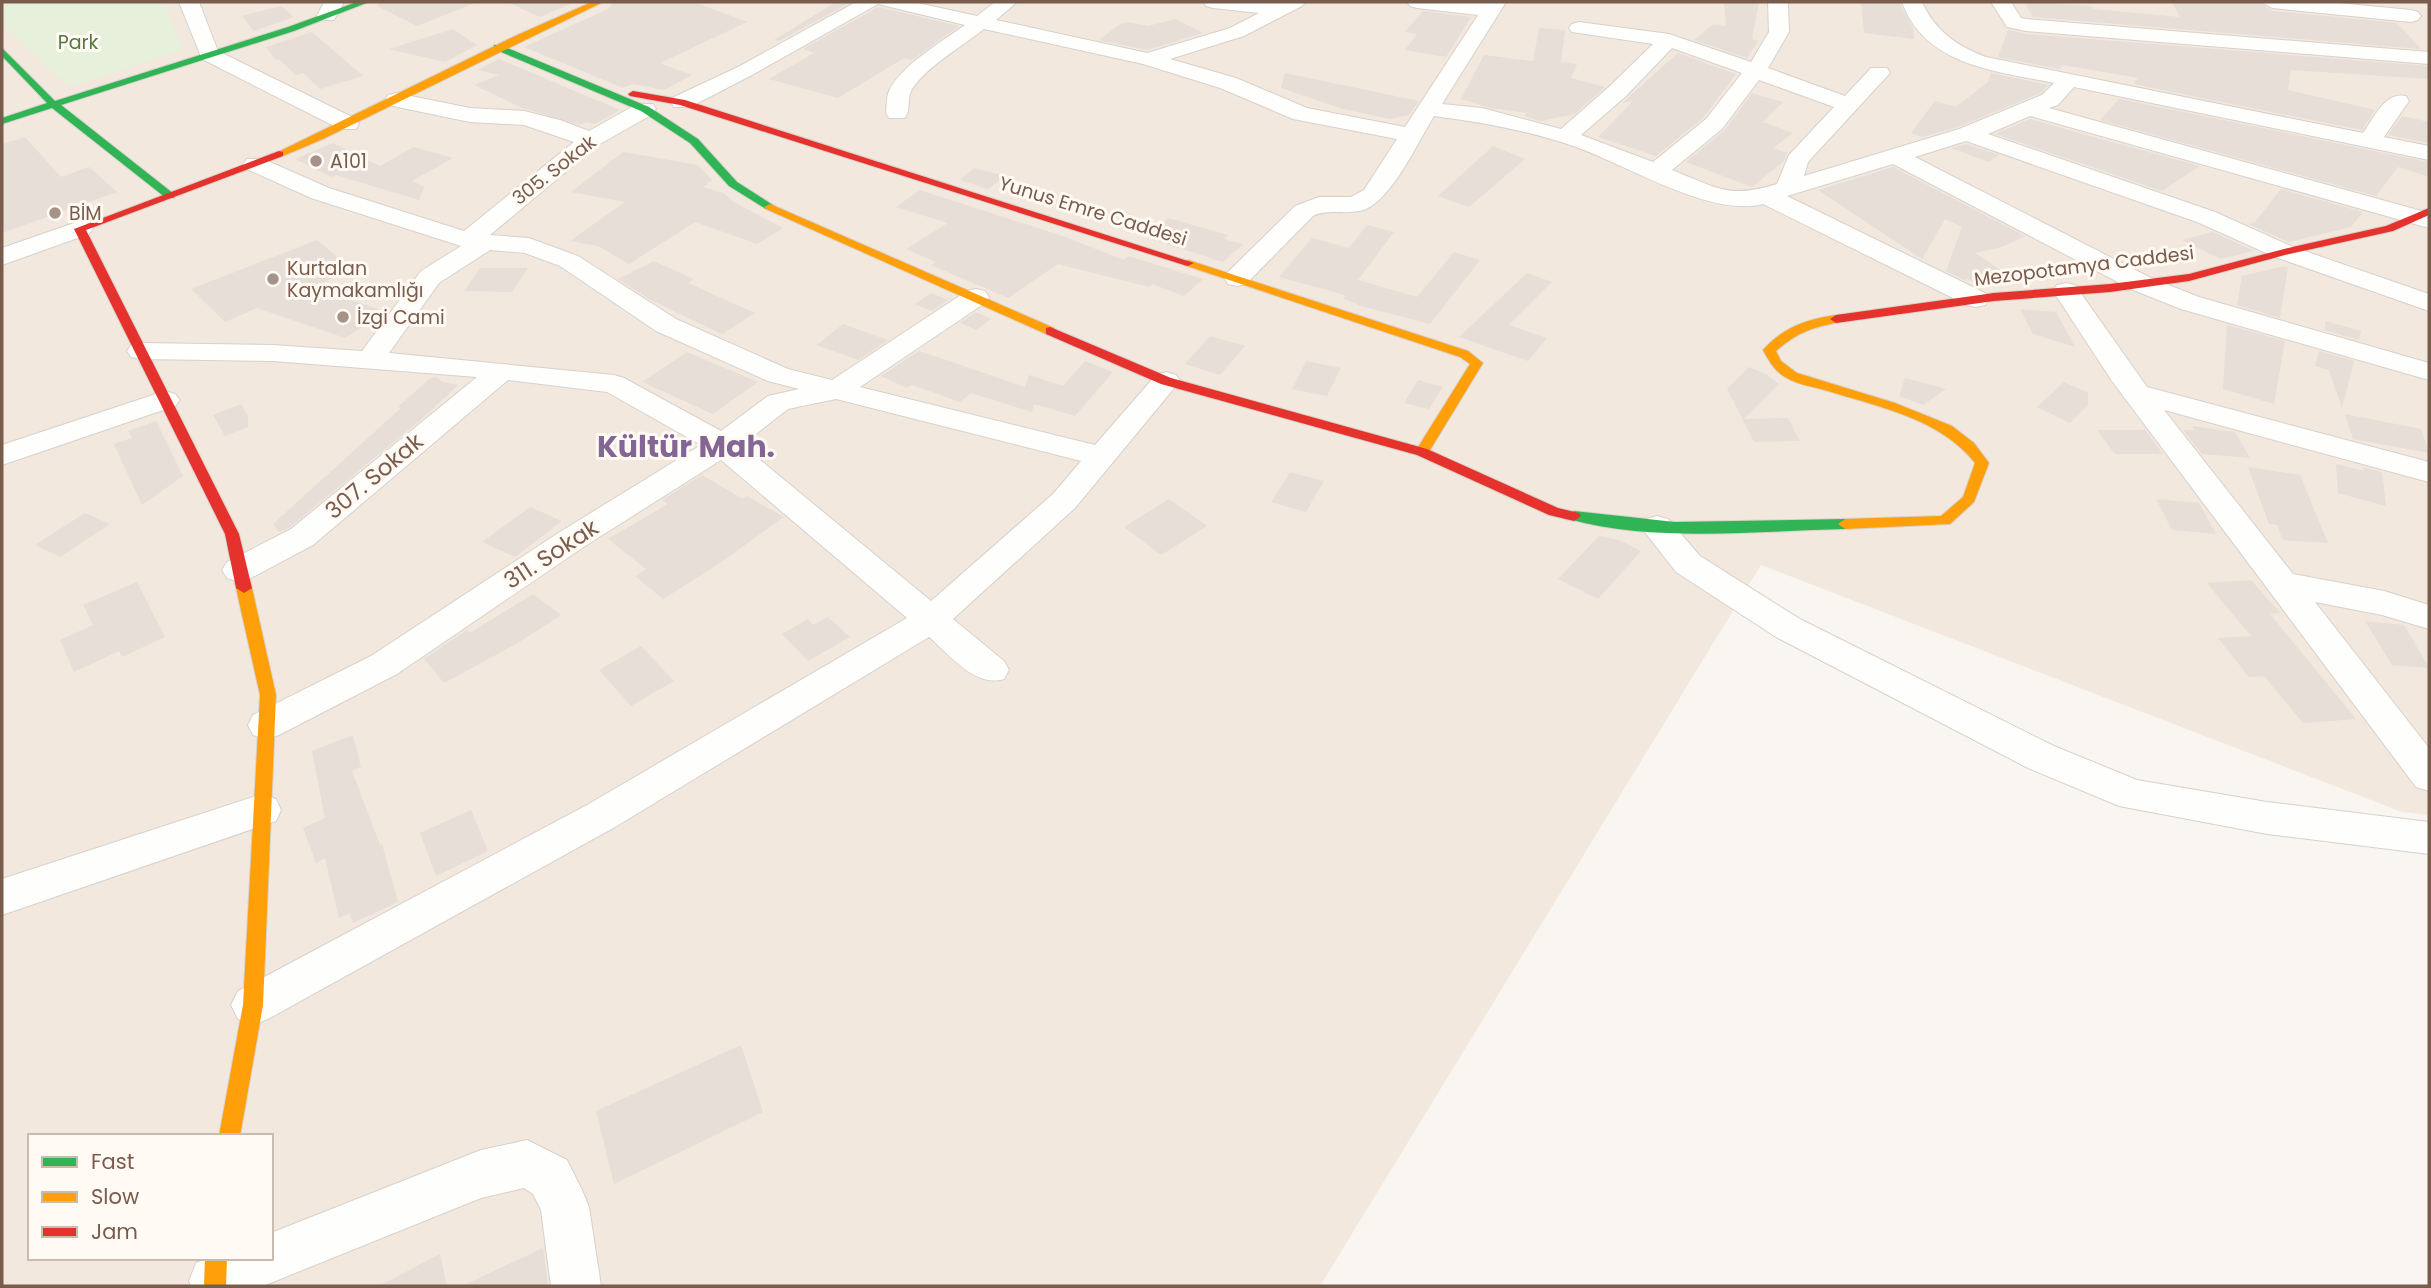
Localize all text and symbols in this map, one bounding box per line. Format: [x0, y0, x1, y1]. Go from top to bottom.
park label: Park [58, 29, 99, 56]
street label: 305. Sokak [506, 128, 602, 211]
place label: A101 [330, 148, 367, 175]
marker: A101 [308, 153, 324, 169]
street label: Yunus Emre Caddesi [996, 170, 1190, 252]
place label: BİM [69, 200, 102, 227]
marker: BİM [47, 205, 63, 221]
street label: Mezopotamya Caddesi [1972, 239, 2196, 293]
place label: Kurtalan Kaymakamlığı [287, 255, 423, 304]
marker: Kurtalan Kaymakamlığı [265, 271, 281, 287]
place label: İzgi Cami [357, 304, 445, 331]
marker: İzgi Cami [335, 309, 351, 325]
street label: 307. Sokak [318, 425, 430, 526]
district label: Kültür Mah. [597, 425, 775, 468]
street label: 311. Sokak [498, 511, 605, 596]
legend [28, 1134, 273, 1260]
text: Fast [91, 1147, 134, 1176]
text: Slow [91, 1182, 139, 1211]
text: Jam [91, 1217, 138, 1246]

